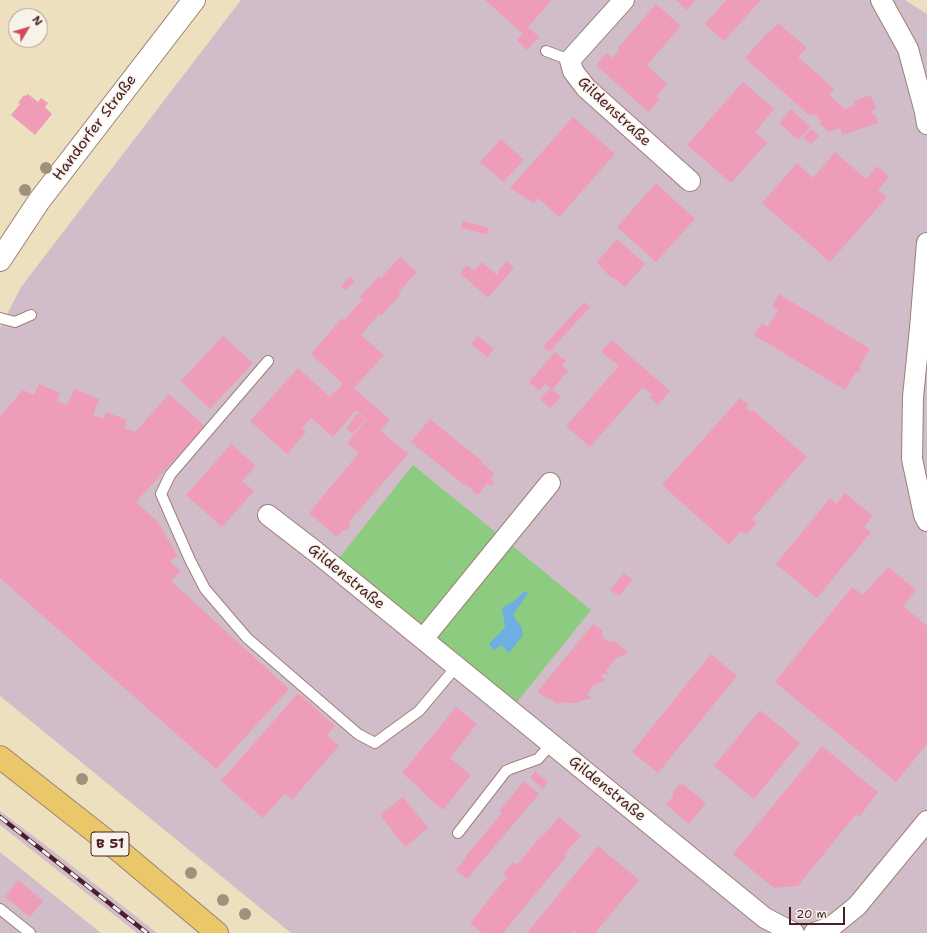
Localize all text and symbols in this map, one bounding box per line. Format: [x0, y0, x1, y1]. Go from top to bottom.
north arrow [8, 8, 48, 48]
text: N [28, 13, 46, 29]
street label: Handorfer Straße [49, 72, 141, 184]
street label: Gildenstraße [574, 73, 654, 151]
street label: Gildenstraße [304, 540, 388, 614]
street label: Gildenstraße [565, 752, 649, 826]
road number: B 51 [91, 832, 129, 856]
scale bar [791, 899, 847, 925]
text: 20 m [796, 906, 827, 922]

